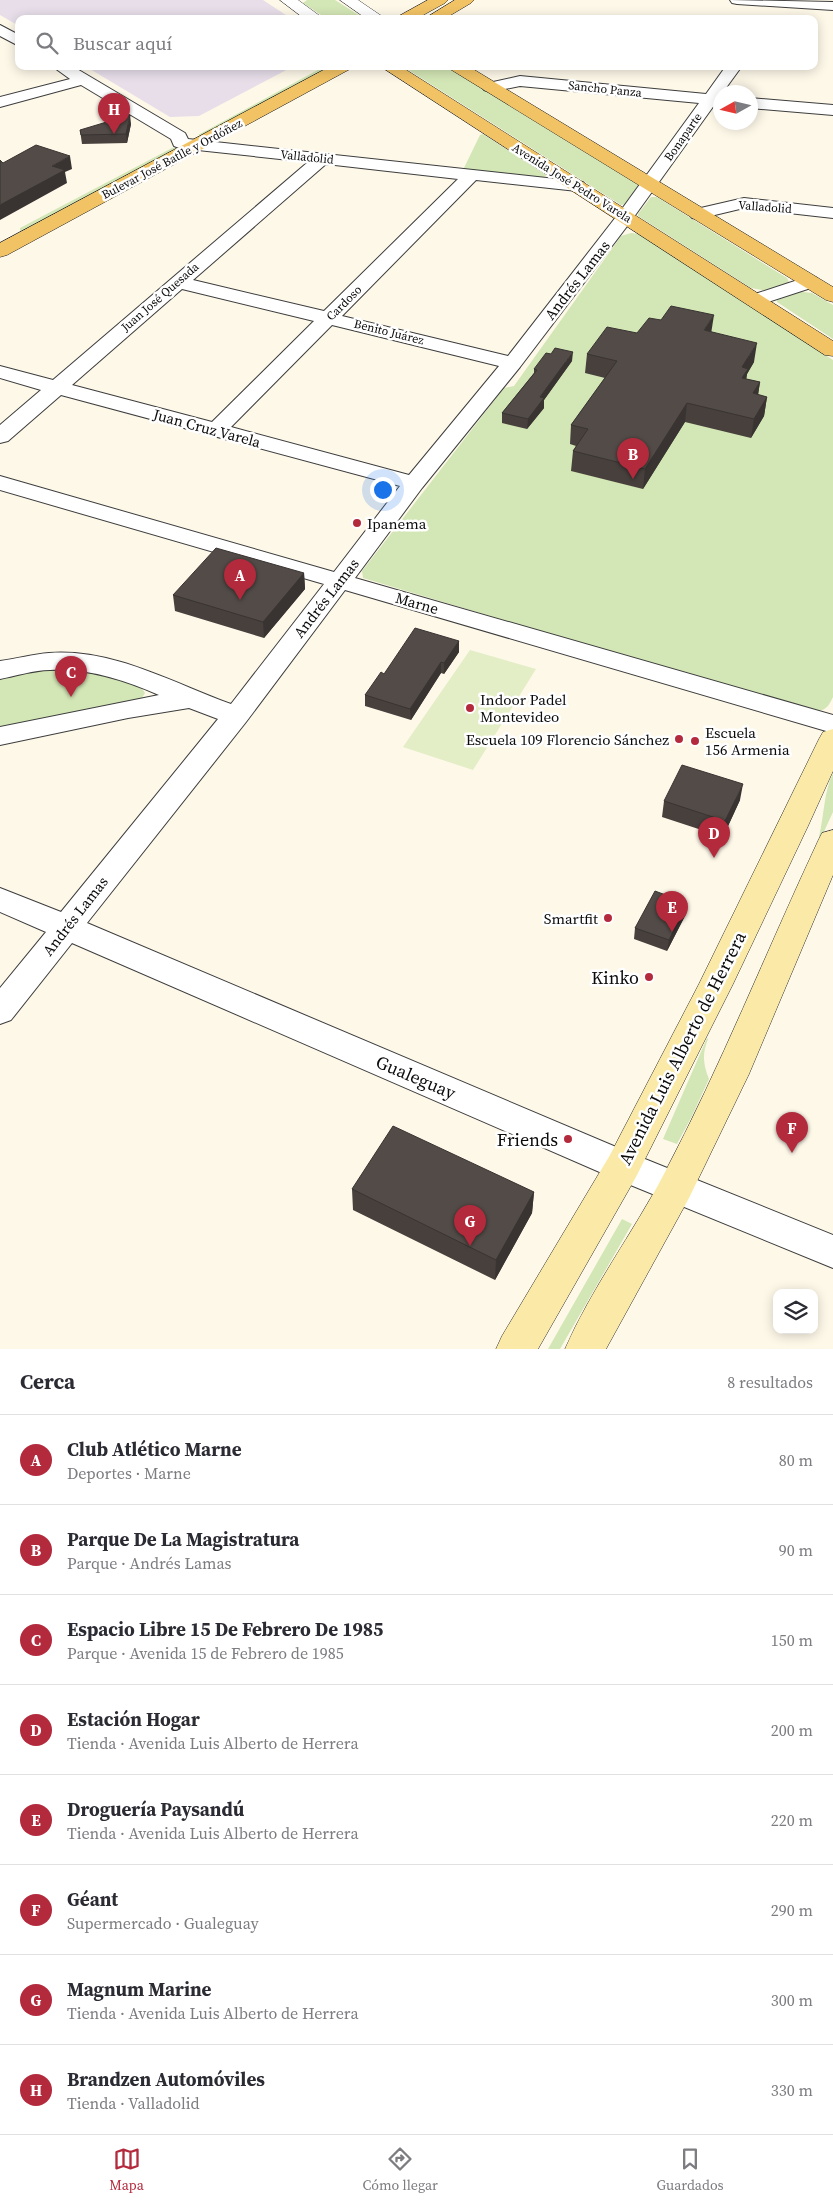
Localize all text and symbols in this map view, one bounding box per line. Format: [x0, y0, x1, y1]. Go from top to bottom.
search box [15, 15, 818, 70]
icon: search [33, 29, 61, 57]
text: Buscar aquí [73, 30, 172, 56]
street label: Sancho Panza [567, 77, 643, 101]
north arrow [713, 85, 758, 130]
pin: H [98, 93, 130, 134]
street label: Bonaparte [660, 110, 706, 164]
street label: Bulevar José Batlle y Ordóñez [99, 115, 245, 203]
street label: Avenida José Pedro Varela [509, 140, 636, 227]
street label: Valladolid [280, 146, 335, 168]
street label: Valladolid [738, 197, 792, 217]
street label: Andrés Lamas [539, 236, 615, 324]
street label: Juan José Quesada [117, 258, 203, 336]
street label: Cardoso [323, 282, 365, 324]
street label: Benito Juárez [352, 316, 426, 349]
street label: Juan Cruz Varela [150, 403, 263, 453]
pin: B [617, 438, 649, 479]
your location [370, 477, 396, 503]
place label: Ipanema [367, 513, 427, 534]
marker: Ipanema [351, 517, 363, 529]
street label: Andrés Lamas [288, 554, 364, 642]
pin: A [224, 559, 256, 600]
street label: Marne [393, 587, 441, 619]
pin: C [55, 656, 87, 697]
place label: Indoor Padel Montevideo [480, 689, 567, 727]
marker: Indoor Padel Montevideo [464, 702, 476, 714]
place label: Escuela 156 Armenia [705, 722, 790, 760]
place label: Escuela 109 Florencio Sánchez [466, 729, 669, 750]
marker: Escuela 109 Florencio Sánchez [673, 733, 685, 745]
marker: Escuela 156 Armenia [689, 735, 701, 747]
pin: D [698, 817, 730, 858]
street label: Andrés Lamas [37, 872, 113, 960]
pin: E [656, 891, 688, 932]
place label: Smartfit [544, 908, 598, 929]
marker: Smartfit [602, 912, 614, 924]
street label: Avenida Luis Alberto de Herrera [612, 926, 752, 1169]
place label: Kinko [591, 965, 639, 990]
marker: Kinko [643, 971, 655, 983]
street label: Gualeguay [372, 1049, 460, 1105]
pin: F [776, 1112, 808, 1153]
place label: Friends [497, 1127, 558, 1152]
marker: Friends [562, 1133, 574, 1145]
pin: G [454, 1205, 486, 1246]
map controls [773, 1289, 818, 1334]
button: layers [773, 1289, 818, 1334]
text: Cerca [20, 1367, 75, 1396]
text: 8 resultados [727, 1371, 813, 1393]
text: Club Atlético Marne [67, 1436, 242, 1462]
text: A [31, 1449, 41, 1471]
text: 80 m [779, 1449, 813, 1471]
text: Deportes · Marne [67, 1462, 191, 1484]
text: Parque De La Magistratura [67, 1526, 299, 1552]
text: B [31, 1539, 41, 1561]
text: 90 m [779, 1539, 813, 1561]
text: Parque · Andrés Lamas [67, 1552, 232, 1574]
text: Espacio Libre 15 De Febrero De 1985 [67, 1616, 383, 1642]
text: C [31, 1629, 41, 1651]
text: 150 m [771, 1629, 813, 1651]
text: Parque · Avenida 15 de Febrero de 1985 [67, 1642, 344, 1664]
text: Estación Hogar [67, 1706, 200, 1732]
text: D [30, 1719, 42, 1741]
text: 200 m [771, 1719, 813, 1741]
text: Tienda · Avenida Luis Alberto de Herrera [67, 1732, 359, 1754]
text: Droguería Paysandú [67, 1796, 244, 1822]
text: E [31, 1809, 41, 1831]
text: 220 m [771, 1809, 813, 1831]
text: Tienda · Avenida Luis Alberto de Herrera [67, 1822, 359, 1844]
text: Géant [67, 1886, 118, 1912]
text: F [31, 1899, 41, 1921]
text: 290 m [771, 1899, 813, 1921]
text: Supermercado · Gualeguay [67, 1912, 259, 1934]
text: Magnum Marine [67, 1976, 212, 2002]
text: G [31, 1989, 41, 2011]
text: 300 m [771, 1989, 813, 2011]
text: Tienda · Avenida Luis Alberto de Herrera [67, 2002, 359, 2024]
text: Brandzen Automóviles [67, 2066, 265, 2092]
text: H [30, 2079, 42, 2101]
text: 330 m [771, 2079, 813, 2101]
text: Tienda · Valladolid [67, 2092, 200, 2114]
tab: Mapa [109, 2145, 144, 2195]
tab: Cómo llegar [362, 2145, 438, 2195]
tab: Guardados [657, 2145, 724, 2195]

